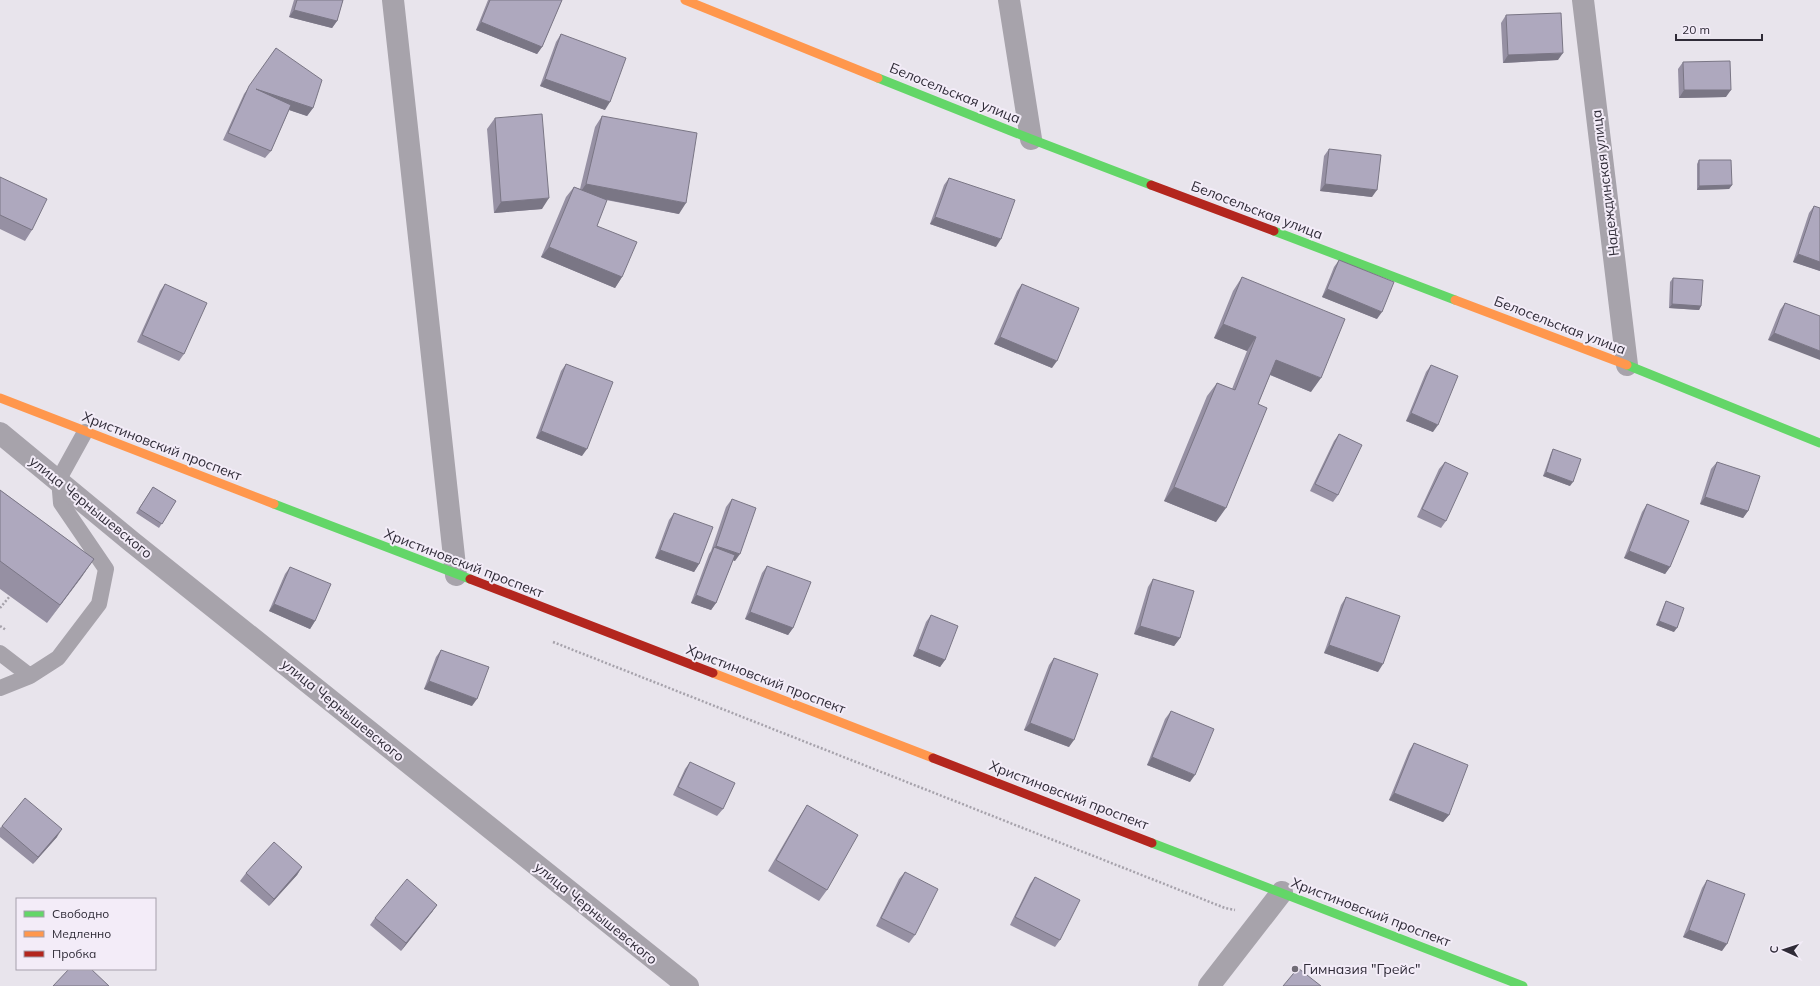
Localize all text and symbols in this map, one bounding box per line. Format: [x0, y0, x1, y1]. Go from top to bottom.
scale bar [1676, 16, 1762, 42]
text: 20 m [1682, 22, 1710, 37]
street label: Белосельская улица [887, 59, 1023, 127]
street label: Надеждинская улица [1587, 109, 1623, 257]
street label: Белосельская улица [1189, 177, 1325, 243]
street label: Белосельская улица [1492, 292, 1628, 358]
street label: Христиновский проспект [80, 407, 245, 485]
street label: улица Чернышевского [26, 452, 156, 562]
street label: Христиновский проспект [382, 524, 547, 602]
street label: Христиновский проспект [684, 640, 849, 718]
street label: улица Чернышевского [278, 655, 408, 765]
street label: Христиновский проспект [987, 756, 1152, 834]
street label: улица Чернышевского [531, 858, 661, 968]
street label: Христиновский проспект [1289, 873, 1454, 951]
legend [16, 898, 156, 970]
text: Свободно [52, 906, 109, 921]
text: Медленно [52, 926, 111, 941]
north arrow [1764, 930, 1804, 970]
text: С [1767, 945, 1781, 954]
text: Пробка [52, 946, 96, 961]
place label: Гимназия "Грейс" [1303, 960, 1420, 978]
marker: Гимназия "Грейс" [1290, 964, 1300, 974]

